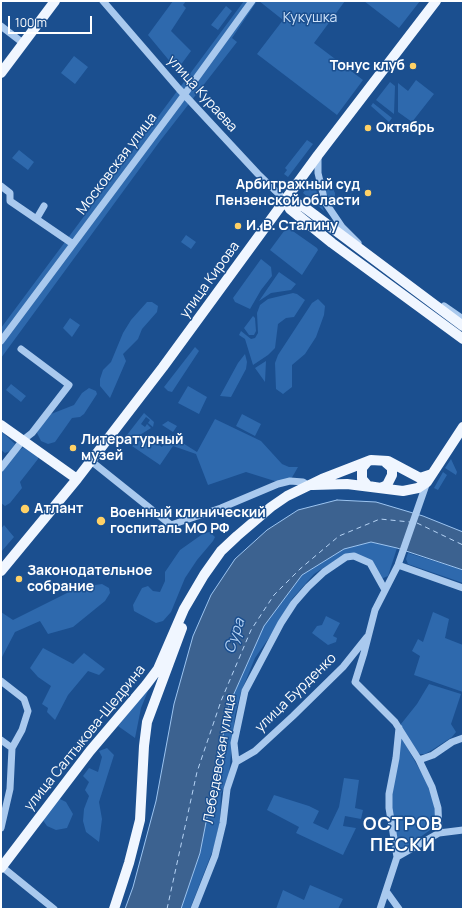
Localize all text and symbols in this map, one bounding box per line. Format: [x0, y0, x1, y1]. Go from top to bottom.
scale bar [10, 8, 94, 34]
park label: Кукушка [283, 10, 337, 26]
text: 100 m [15, 14, 47, 31]
street label: улица Кураева [163, 52, 241, 136]
place label: Тонус клуб [330, 58, 405, 74]
marker: Тонус клуб [408, 61, 418, 71]
street label: Московская улица [73, 110, 161, 218]
place label: Октябрь [376, 120, 434, 136]
marker: Октябрь [363, 123, 373, 133]
place label: Арбитражный суд Пензенской области [215, 177, 360, 210]
marker: Арбитражный суд Пензенской области [363, 188, 373, 198]
place label: И. В. Сталину [246, 218, 338, 234]
marker: И. В. Сталину [233, 221, 243, 231]
street label: улица Кирова [177, 238, 243, 322]
place label: Литературный музей [81, 432, 183, 464]
marker: Литературный музей [68, 443, 78, 453]
place label: Атлант [34, 501, 83, 517]
marker: Атлант [19, 503, 31, 515]
place label: Военный клинический госпиталь МО РФ [110, 505, 266, 538]
marker: Военный клинический госпиталь МО РФ [95, 515, 107, 527]
place label: Законодательное собрание [27, 563, 152, 596]
marker: Законодательное собрание [14, 574, 24, 584]
water label: Сура [221, 616, 249, 656]
street label: улица Бурденко [252, 650, 340, 736]
street label: улица Салтыкова-Щедрина [21, 662, 149, 814]
street label: Лебедевская улица [200, 693, 240, 825]
district label: ОСТРОВ ПЕСКИ [363, 814, 443, 856]

